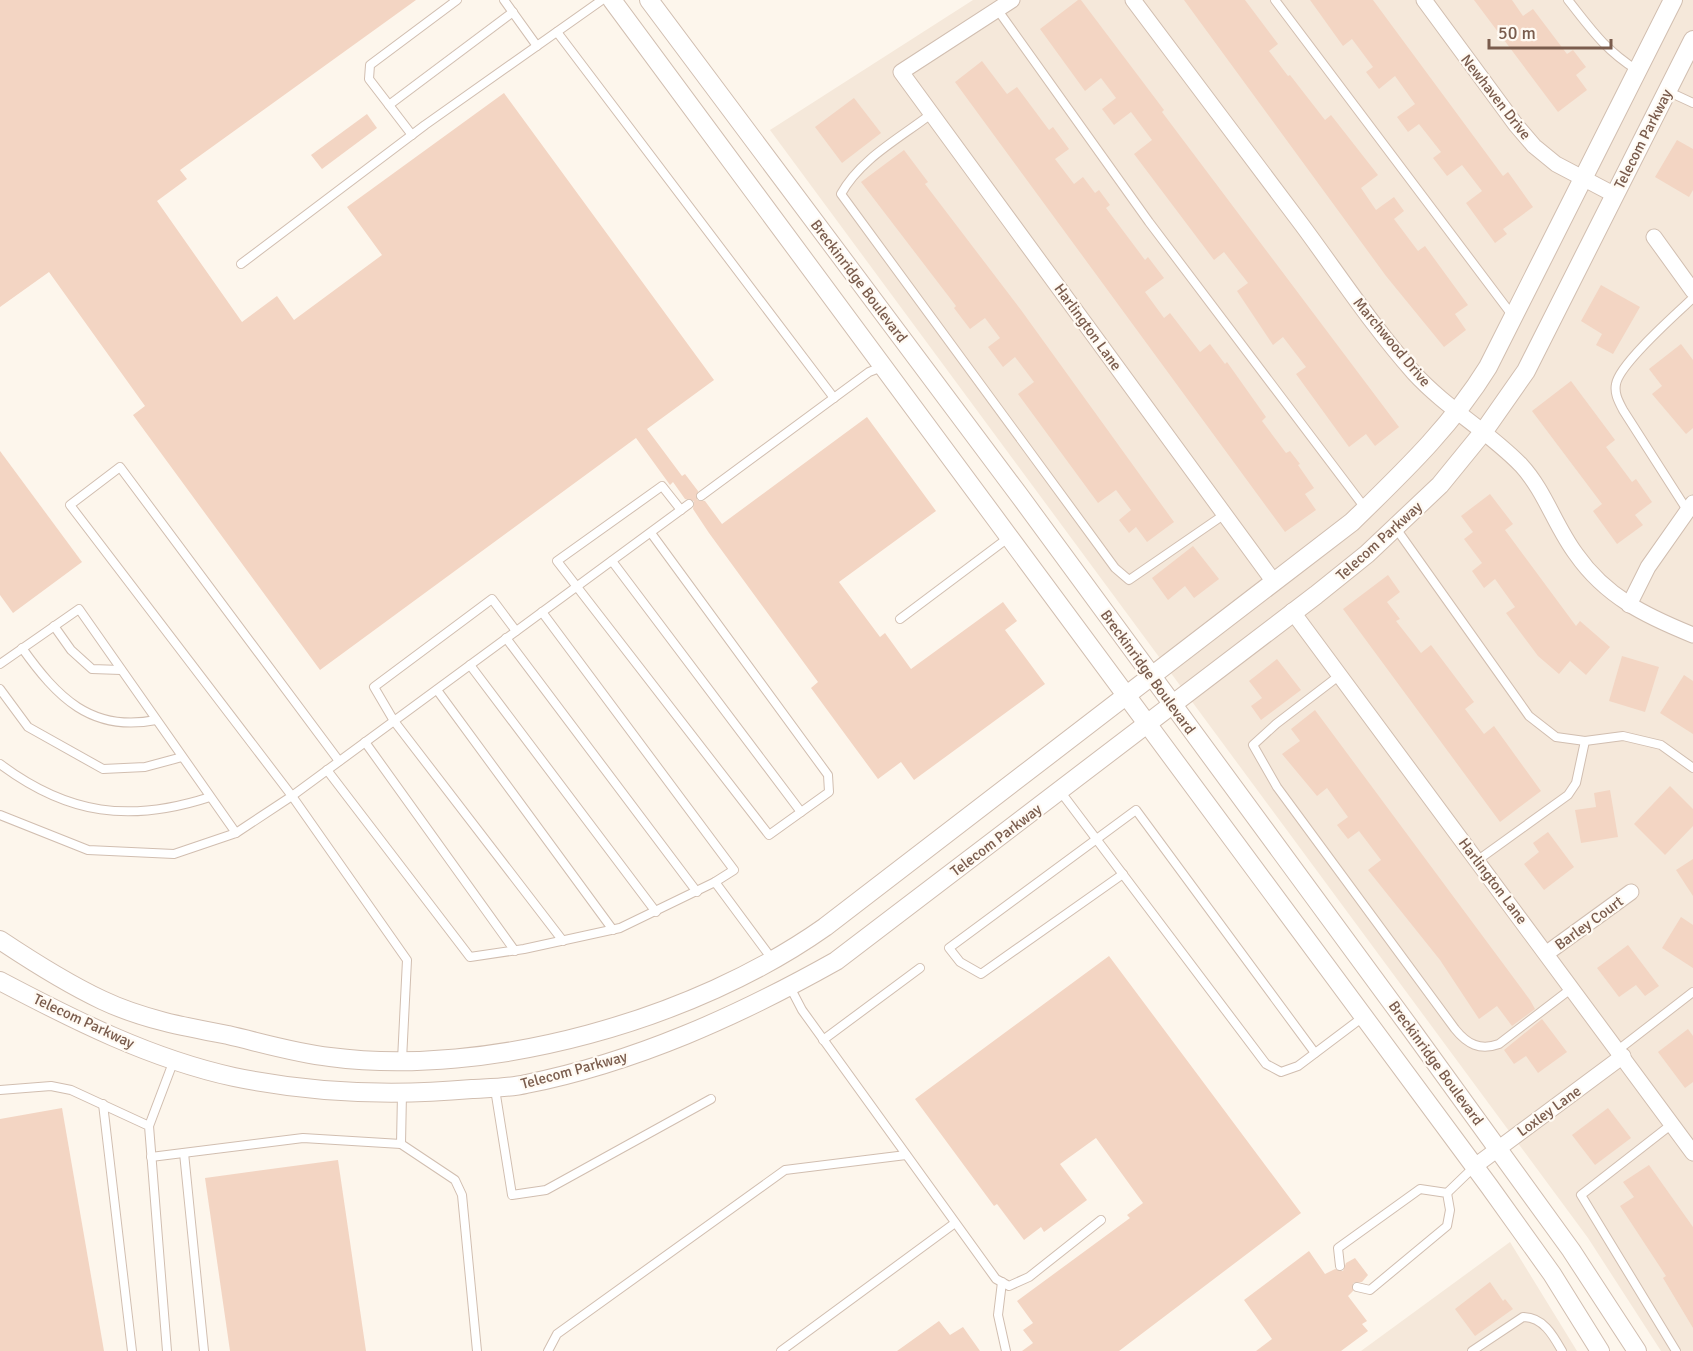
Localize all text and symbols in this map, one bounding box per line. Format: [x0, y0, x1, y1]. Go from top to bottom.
scale bar [1489, 12, 1610, 50]
text: 50 m [1498, 22, 1536, 44]
street label: Newhaven Drive [1457, 51, 1535, 143]
street label: Telecom Parkway [1610, 86, 1676, 192]
street label: Breckinridge Boulevard [807, 216, 911, 346]
street label: Harlington Lane [1050, 280, 1126, 374]
street label: Marchwood Drive [1349, 294, 1435, 390]
street label: Telecom Parkway [1332, 498, 1426, 584]
street label: Breckinridge Boulevard [1097, 606, 1199, 738]
street label: Telecom Parkway [947, 800, 1045, 880]
street label: Harlington Lane [1455, 834, 1531, 928]
street label: Barley Court [1551, 892, 1627, 954]
street label: Telecom Parkway [31, 990, 137, 1052]
street label: Breckinridge Boulevard [1385, 997, 1487, 1129]
street label: Telecom Parkway [519, 1047, 629, 1093]
street label: Loxley Lane [1513, 1082, 1585, 1140]

